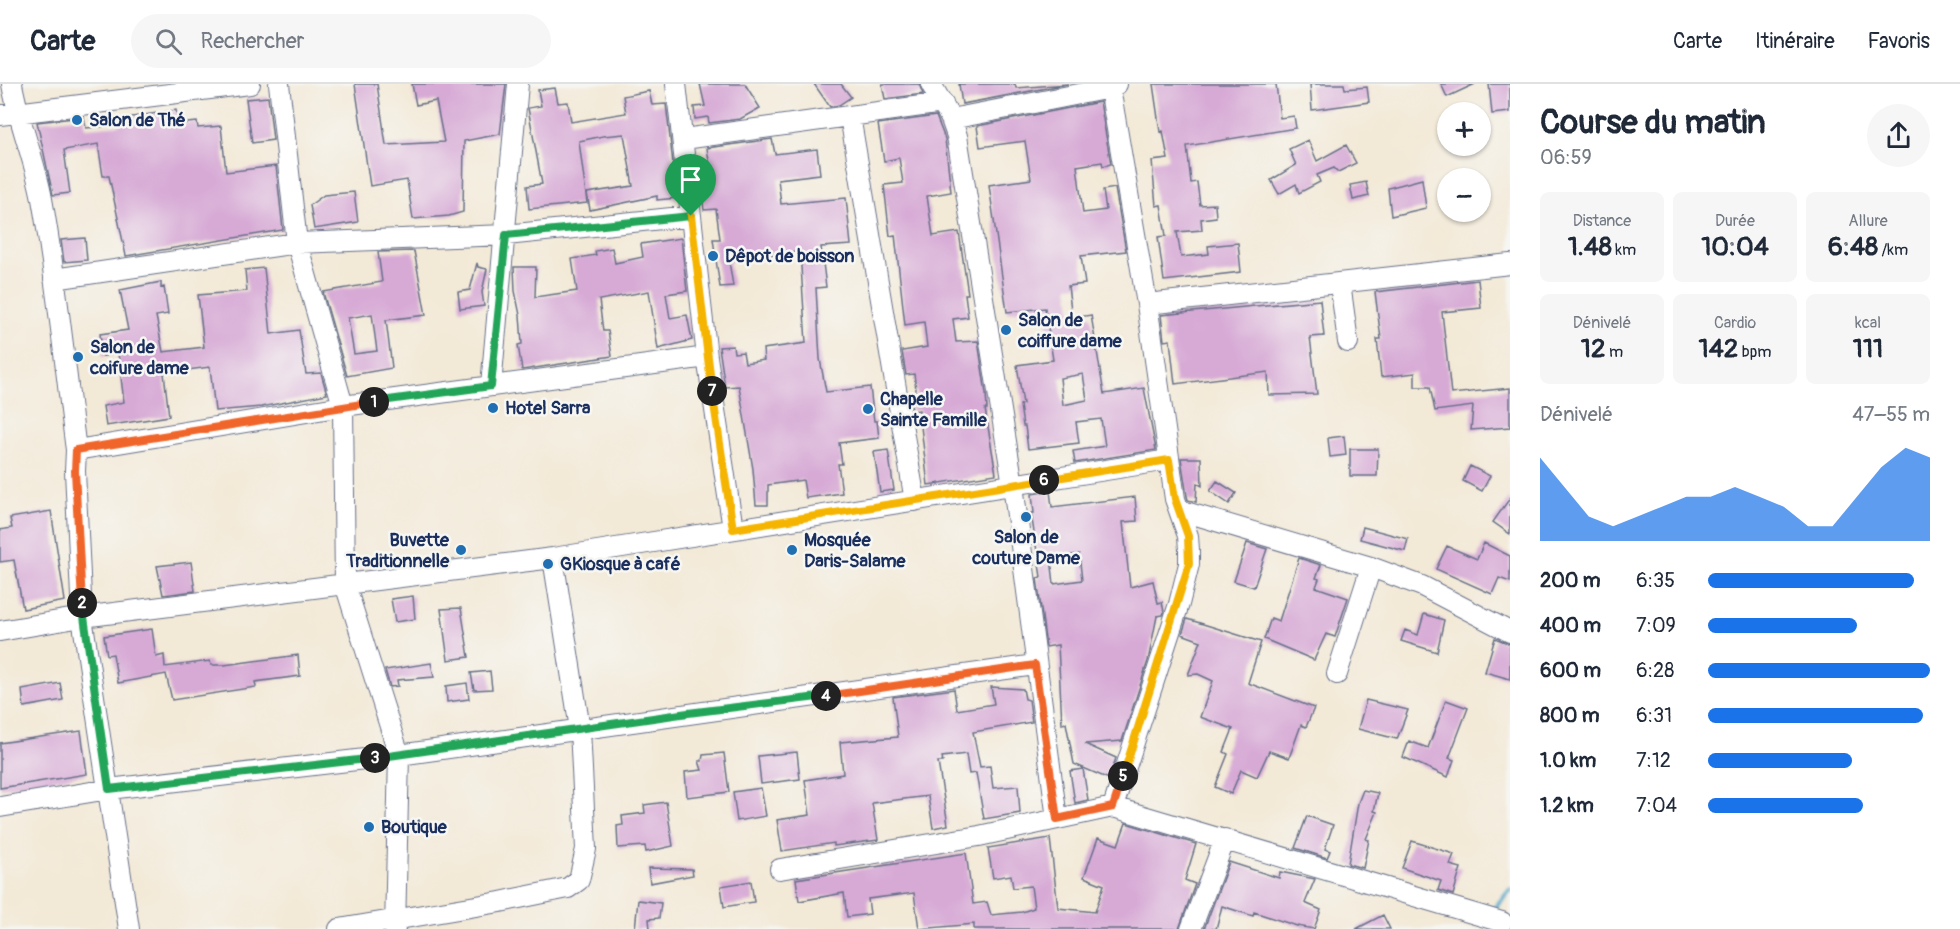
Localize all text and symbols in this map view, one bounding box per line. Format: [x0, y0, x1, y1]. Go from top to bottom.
search box [131, 14, 551, 68]
text: Carte [30, 24, 95, 59]
icon: search [152, 25, 185, 58]
text: Rechercher [200, 27, 304, 55]
text: Carte [1673, 28, 1722, 55]
text: Itinéraire [1755, 28, 1835, 55]
text: Favoris [1868, 28, 1930, 55]
map controls [1437, 102, 1491, 222]
button: + [1437, 102, 1491, 156]
text: Course du matin [1540, 102, 1766, 143]
button: share [1867, 104, 1930, 167]
place label: Salon de Thé [89, 109, 186, 132]
marker: Salon de Thé [70, 113, 84, 127]
text: 06:59 [1540, 145, 1592, 170]
pin [665, 154, 716, 216]
icon: arrive [674, 163, 707, 196]
button: − [1437, 168, 1491, 222]
text: Distance [1573, 211, 1631, 231]
text: Durée [1715, 211, 1755, 231]
text: Allure [1848, 211, 1888, 231]
text: 1.48 [1568, 231, 1612, 263]
text: 10:04 [1701, 231, 1769, 263]
text: 6:48 [1828, 231, 1878, 263]
text: km [1612, 240, 1636, 260]
text: /km [1878, 240, 1908, 260]
place label: Dêpot de boisson [725, 245, 854, 268]
marker: Dêpot de boisson [706, 249, 720, 263]
place label: Salon de coiffure dame [1017, 309, 1123, 353]
text: Dénivelé [1573, 313, 1631, 333]
text: Cardio [1714, 313, 1756, 333]
text: kcal [1855, 313, 1881, 333]
marker: Salon de coiffure dame [999, 323, 1013, 337]
text: 12 [1581, 333, 1606, 365]
text: 142 [1699, 333, 1738, 365]
text: 111 [1853, 333, 1883, 365]
place label: Salon de coifure dame [89, 336, 190, 380]
text: m [1606, 342, 1623, 362]
text: bpm [1738, 342, 1771, 362]
marker: Salon de coifure dame [71, 350, 85, 364]
pin: 7 [697, 376, 727, 406]
text: 7 [708, 381, 716, 401]
pin: 1 [359, 387, 389, 417]
place label: Chapelle Sainte Famille [880, 388, 988, 432]
text: 1 [371, 392, 377, 412]
place label: Hotel Sarra [505, 397, 591, 420]
marker: Hotel Sarra [486, 401, 500, 415]
marker: Chapelle Sainte Famille [861, 402, 875, 416]
text: Dénivelé [1540, 402, 1613, 427]
text: 47–55 m [1852, 402, 1930, 427]
pin: 6 [1029, 465, 1059, 495]
text: 6 [1039, 470, 1049, 490]
marker: Salon de couture Dame [1019, 510, 1033, 524]
place label: Salon de couture Dame [971, 526, 1081, 570]
place label: Buvette Traditionnelle [345, 529, 450, 573]
place label: Mosquée Daris-Salame [804, 529, 907, 573]
marker: Buvette Traditionnelle [454, 543, 468, 557]
marker: Mosquée Daris-Salame [785, 543, 799, 557]
place label: GKiosque à café [560, 553, 681, 576]
marker: GKiosque à café [541, 557, 555, 571]
text: 200 m [1540, 568, 1601, 593]
text: 6:35 [1636, 568, 1675, 593]
pin: 2 [67, 588, 97, 618]
text: 2 [78, 593, 86, 613]
text: 400 m [1540, 613, 1601, 638]
text: 7:09 [1636, 613, 1676, 638]
text: 600 m [1540, 658, 1601, 683]
text: 6:28 [1636, 658, 1674, 683]
pin: 4 [811, 681, 841, 711]
text: 4 [821, 686, 831, 706]
text: 800 m [1540, 703, 1600, 728]
text: 6:31 [1636, 703, 1672, 728]
pin: 3 [360, 743, 390, 773]
text: 3 [371, 748, 379, 768]
text: 1.0 km [1540, 748, 1596, 773]
text: 7:12 [1636, 748, 1671, 773]
pin: 5 [1108, 761, 1138, 791]
text: 5 [1119, 766, 1127, 786]
text: 1.2 km [1540, 793, 1594, 818]
text: 7:04 [1636, 793, 1677, 818]
place label: Boutique [381, 816, 448, 839]
marker: Boutique [362, 820, 376, 834]

